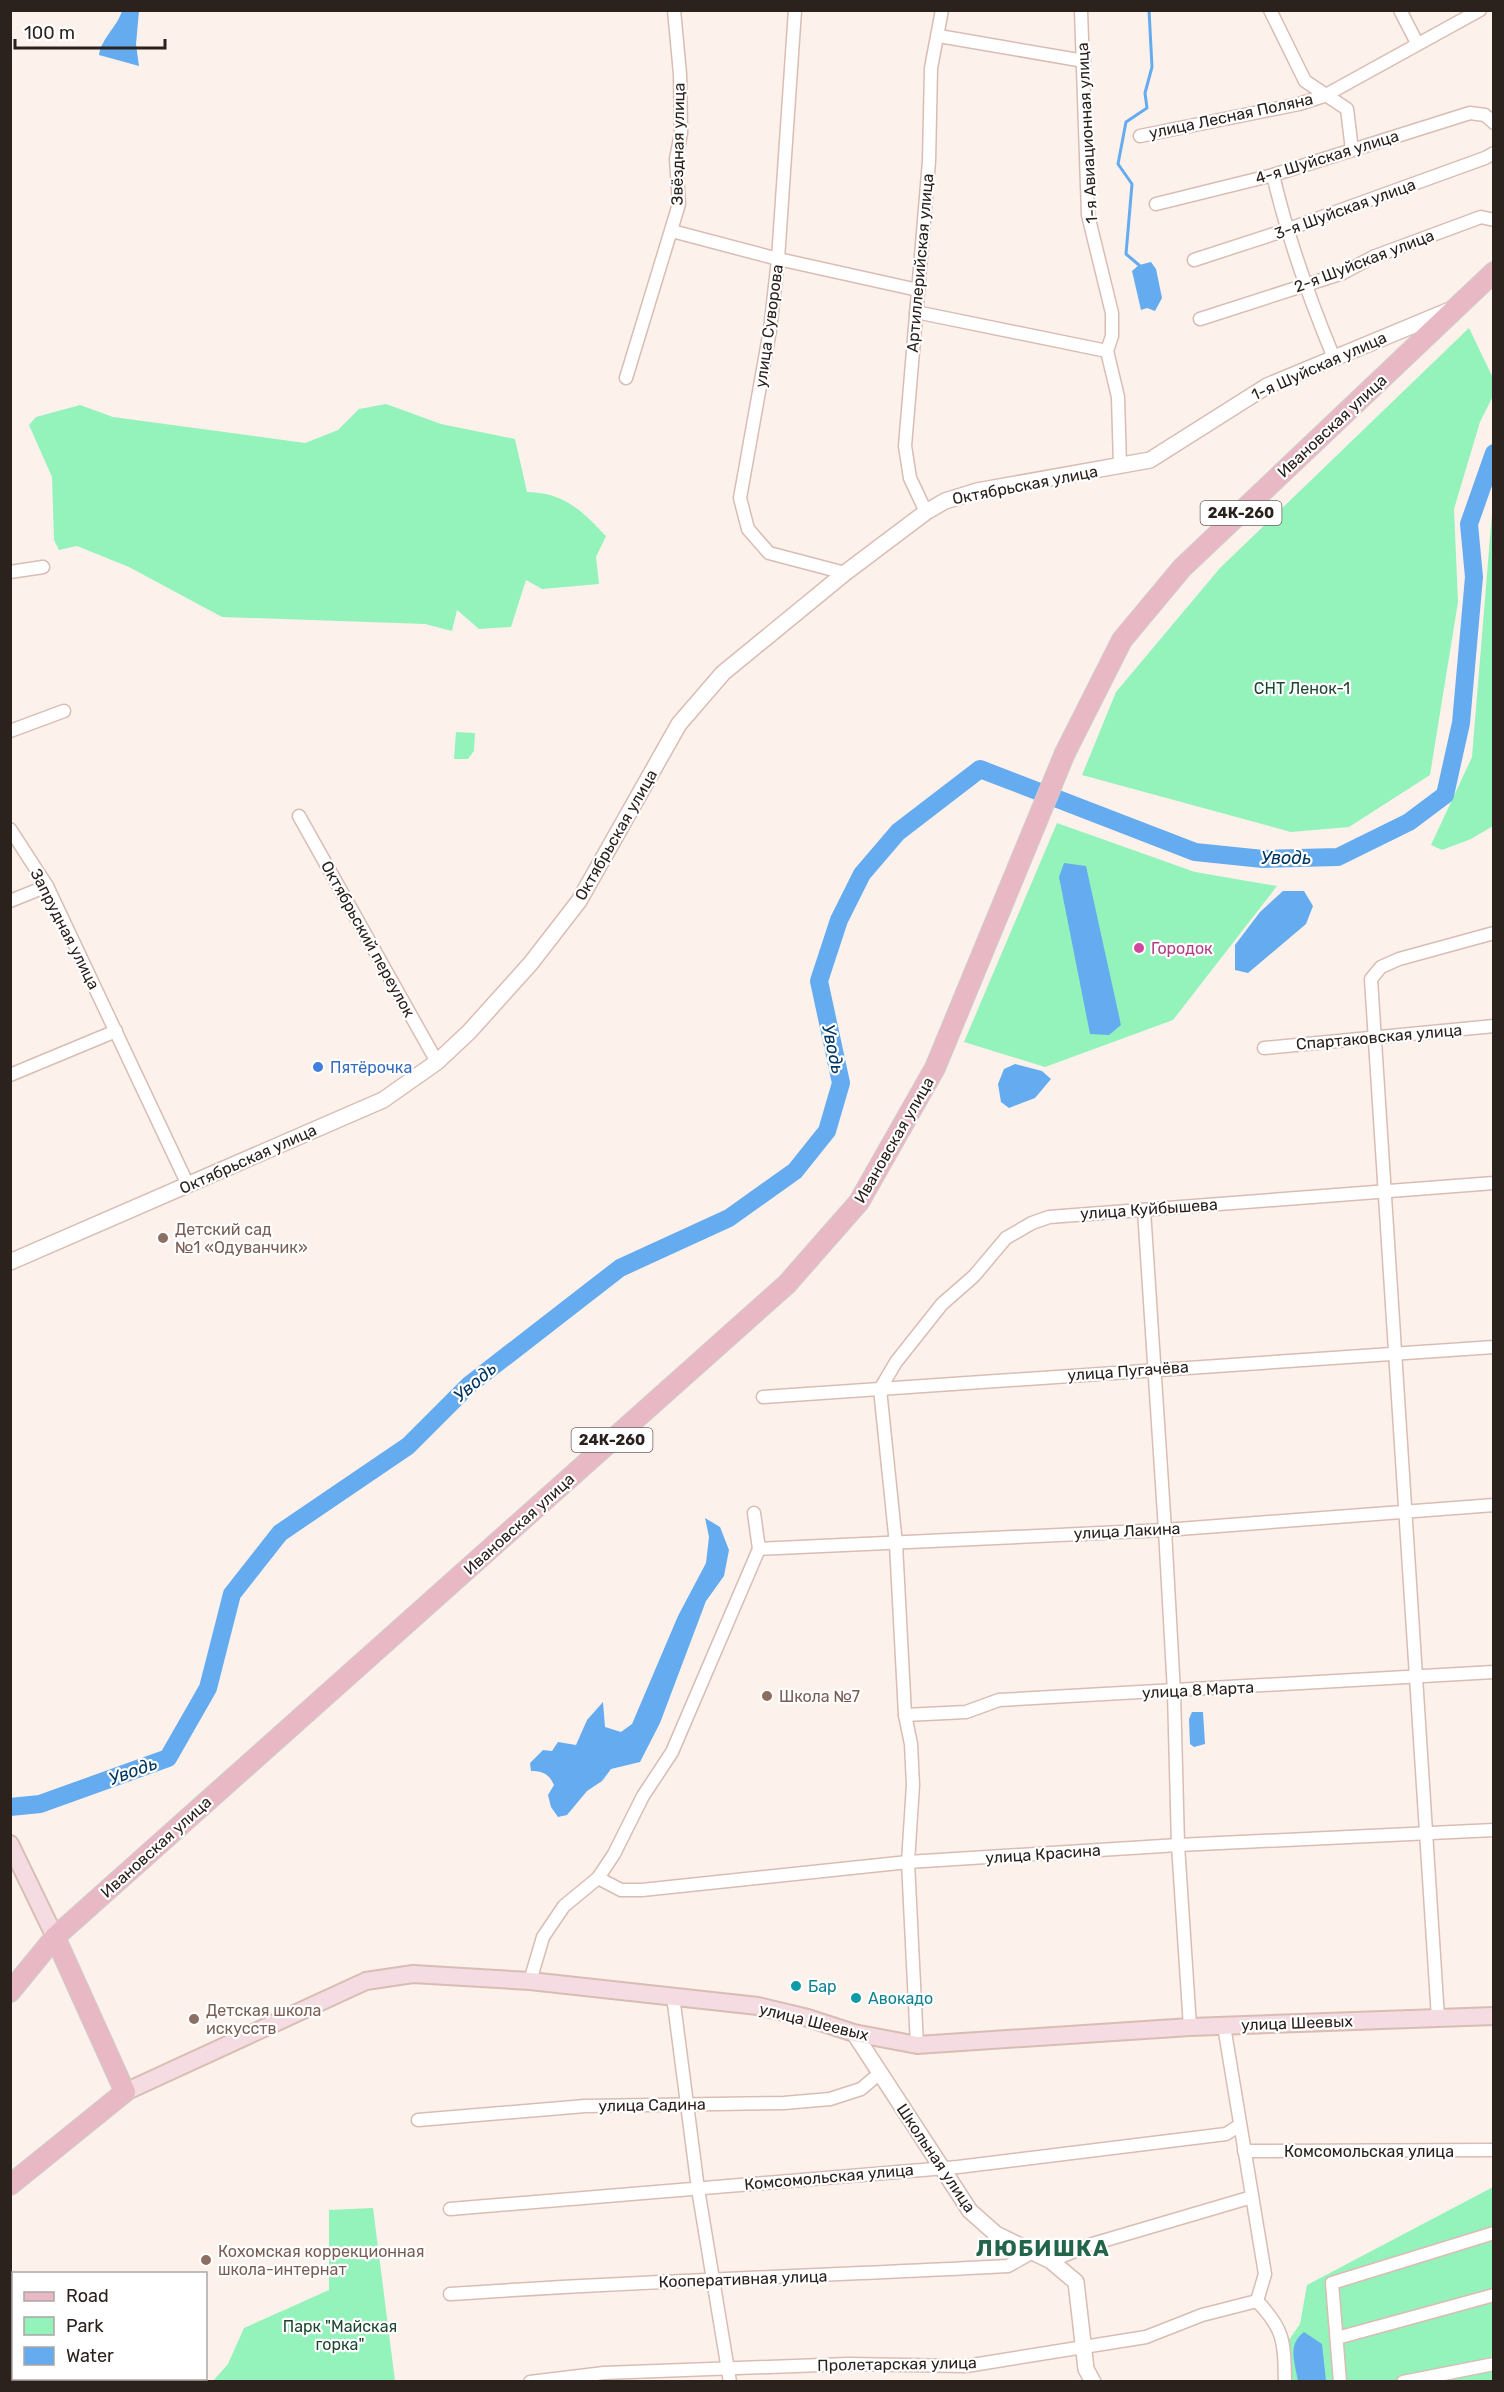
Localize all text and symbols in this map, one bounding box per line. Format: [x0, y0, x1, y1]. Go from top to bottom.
scale bar [15, 12, 165, 50]
text: 100 m [24, 22, 75, 44]
street label: 1-я Авиационная улица [1073, 42, 1101, 224]
street label: Звёздная улица [667, 82, 689, 206]
street label: улица Лесная Поляна [1147, 89, 1315, 143]
street label: 4-я Шуйская улица [1253, 126, 1401, 188]
street label: Артиллерийская улица [903, 173, 937, 353]
street label: 3-я Шуйская улица [1272, 175, 1418, 243]
street label: 2-я Шуйская улица [1291, 226, 1437, 296]
street label: улица Суворова [751, 263, 787, 389]
street label: 1-я Шуйская улица [1248, 328, 1390, 404]
street label: Ивановская улица [1273, 370, 1391, 482]
street label: Октябрьская улица [951, 462, 1099, 508]
road number: 24К-260 [1200, 501, 1282, 525]
park label: СНТ Ленок-1 [1254, 679, 1350, 698]
street label: Октябрьская улица [571, 766, 661, 904]
water label: Уводь [1261, 847, 1311, 869]
street label: Октябрьский переулок [317, 857, 419, 1021]
street label: Запрудная улица [26, 865, 104, 993]
place label: Городок [1151, 939, 1213, 958]
marker: Городок [1132, 941, 1146, 955]
street label: Спартаковская улица [1295, 1020, 1463, 1054]
water label: Уводь [817, 1022, 849, 1076]
place label: Пятёрочка [330, 1058, 412, 1077]
marker: Пятёрочка [311, 1060, 325, 1074]
street label: Ивановская улица [850, 1074, 938, 1206]
street label: Октябрьская улица [176, 1120, 320, 1198]
street label: улица Куйбышева [1080, 1195, 1218, 1223]
place label: Детский сад №1 «Одуванчик» [175, 1220, 308, 1257]
marker: Детский сад №1 «Одуванчик» [156, 1231, 170, 1245]
water label: Уводь [449, 1357, 501, 1407]
street label: улица Пугачёва [1067, 1357, 1189, 1385]
road number: 24К-260 [572, 1428, 652, 1452]
street label: Ивановская улица [460, 1469, 578, 1579]
street label: улица Лакина [1073, 1519, 1181, 1543]
street label: улица 8 Марта [1142, 1678, 1254, 1702]
place label: Школа №7 [779, 1687, 860, 1706]
marker: Школа №7 [760, 1689, 774, 1703]
water label: Уводь [106, 1752, 160, 1790]
street label: Ивановская улица [97, 1792, 215, 1902]
street label: улица Красина [985, 1840, 1101, 1868]
place label: Бар [808, 1977, 837, 1996]
marker: Бар [789, 1979, 803, 1993]
place label: Авокадо [868, 1989, 933, 2008]
marker: Авокадо [849, 1991, 863, 2005]
street label: улица Шеевых [757, 1999, 871, 2045]
place label: Детская школа искусств [206, 2001, 321, 2038]
marker: Детская школа искусств [187, 2012, 201, 2026]
street label: улица Шеевых [1241, 2012, 1354, 2034]
street label: улица Садина [598, 2095, 706, 2115]
street label: Школьная улица [893, 2100, 979, 2216]
street label: Комсомольская улица [1284, 2142, 1454, 2161]
street label: Комсомольская улица [743, 2160, 915, 2194]
district label: ЛЮБИШКА [976, 2235, 1110, 2262]
place label: Кохомская коррекционная школа-интернат [218, 2242, 424, 2279]
marker: Кохомская коррекционная школа-интернат [199, 2253, 213, 2267]
street label: Кооперативная улица [658, 2267, 828, 2291]
legend [12, 2272, 207, 2380]
text: Road [66, 2285, 109, 2307]
text: Park [66, 2315, 104, 2337]
park label: Парк "Майская горка" [283, 2317, 397, 2354]
text: Water [66, 2345, 114, 2367]
street label: Пролетарская улица [817, 2353, 977, 2375]

